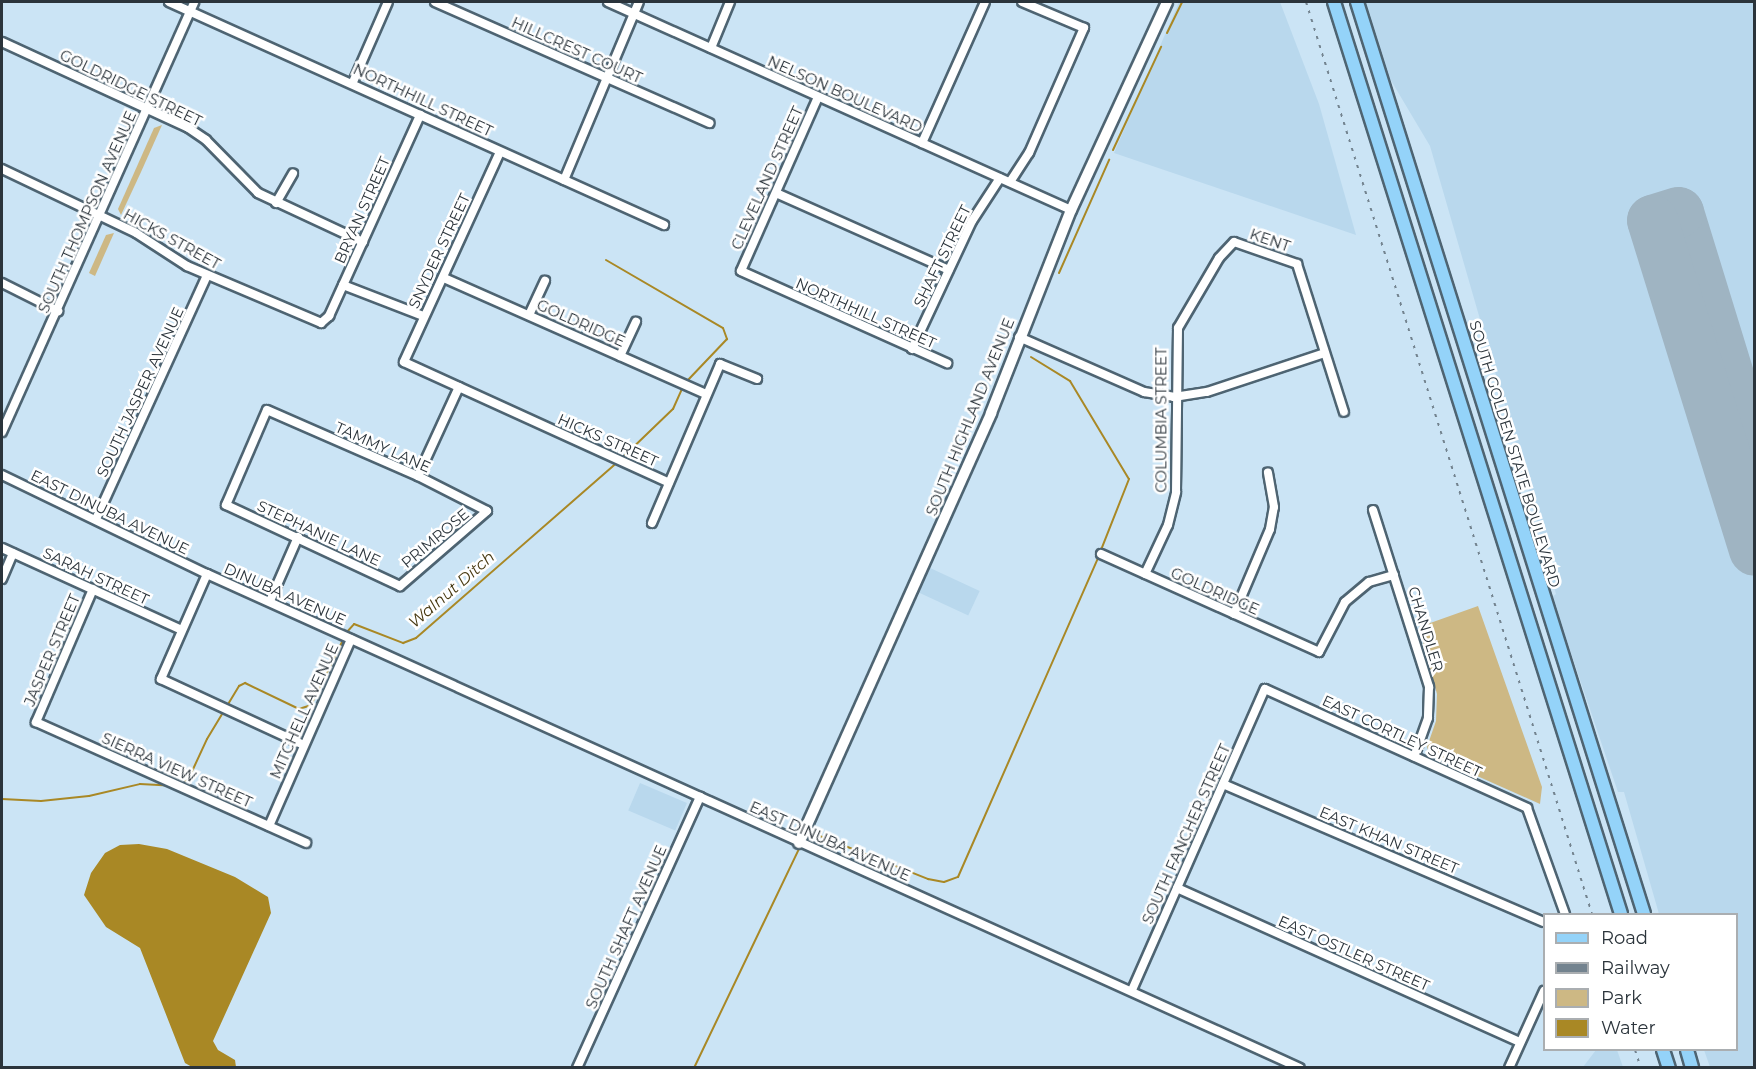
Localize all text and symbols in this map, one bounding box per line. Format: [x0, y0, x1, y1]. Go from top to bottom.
street label: HILLCREST COURT [509, 13, 645, 87]
street label: GOLDRIDGE STREET [57, 46, 205, 130]
street label: NELSON BOULEVARD [765, 52, 925, 136]
street label: NORTHHILL STREET [350, 60, 496, 140]
street label: CLEVELAND STREET [727, 104, 807, 252]
street label: SOUTH THOMPSON AVENUE [34, 108, 140, 316]
street label: BRYAN STREET [330, 154, 394, 266]
street label: SNYDER STREET [404, 191, 474, 311]
street label: SHAFT STREET [909, 202, 975, 310]
street label: HICKS STREET [120, 205, 224, 273]
street label: KENT [1247, 225, 1293, 255]
street label: NORTHHILL STREET [793, 274, 939, 352]
street label: GOLDRIDGE [534, 295, 628, 351]
street label: SOUTH JASPER AVENUE [93, 304, 187, 480]
street label: SOUTH HIGHLAND AVENUE [922, 316, 1018, 518]
street label: SOUTH GOLDEN STATE BOULEVARD [1466, 318, 1564, 590]
street label: COLUMBIA STREET [1152, 347, 1170, 493]
street label: HICKS STREET [555, 410, 661, 470]
street label: TAMMY LANE [333, 418, 433, 476]
street label: EAST DINUBA AVENUE [28, 466, 192, 558]
street label: STEPHANIE LANE [255, 497, 383, 569]
street label: PRIMROSE [397, 504, 473, 572]
street label: SARAH STREET [40, 544, 152, 608]
water label: Walnut Ditch [405, 548, 499, 632]
street label: DINUBA AVENUE [221, 559, 349, 629]
street label: GOLDRIDGE [1168, 563, 1262, 619]
street label: CHANDLER [1405, 584, 1447, 674]
street label: JASPER STREET [20, 591, 84, 709]
street label: MITCHELL AVENUE [266, 640, 342, 782]
street label: EAST CORTLEY STREET [1319, 691, 1485, 781]
street label: SIERRA VIEW STREET [99, 729, 255, 811]
street label: SOUTH FANCHER STREET [1138, 741, 1234, 927]
street label: EAST DINUBA AVENUE [747, 797, 913, 885]
street label: EAST KHAN STREET [1317, 803, 1461, 877]
street label: SOUTH SHAFT AVENUE [582, 842, 670, 1012]
street label: EAST OSTLER STREET [1276, 912, 1432, 994]
legend [1543, 913, 1738, 1051]
text: Road [1601, 927, 1648, 949]
text: Railway [1601, 957, 1670, 979]
text: Park [1601, 987, 1642, 1009]
text: Water [1601, 1017, 1656, 1039]

